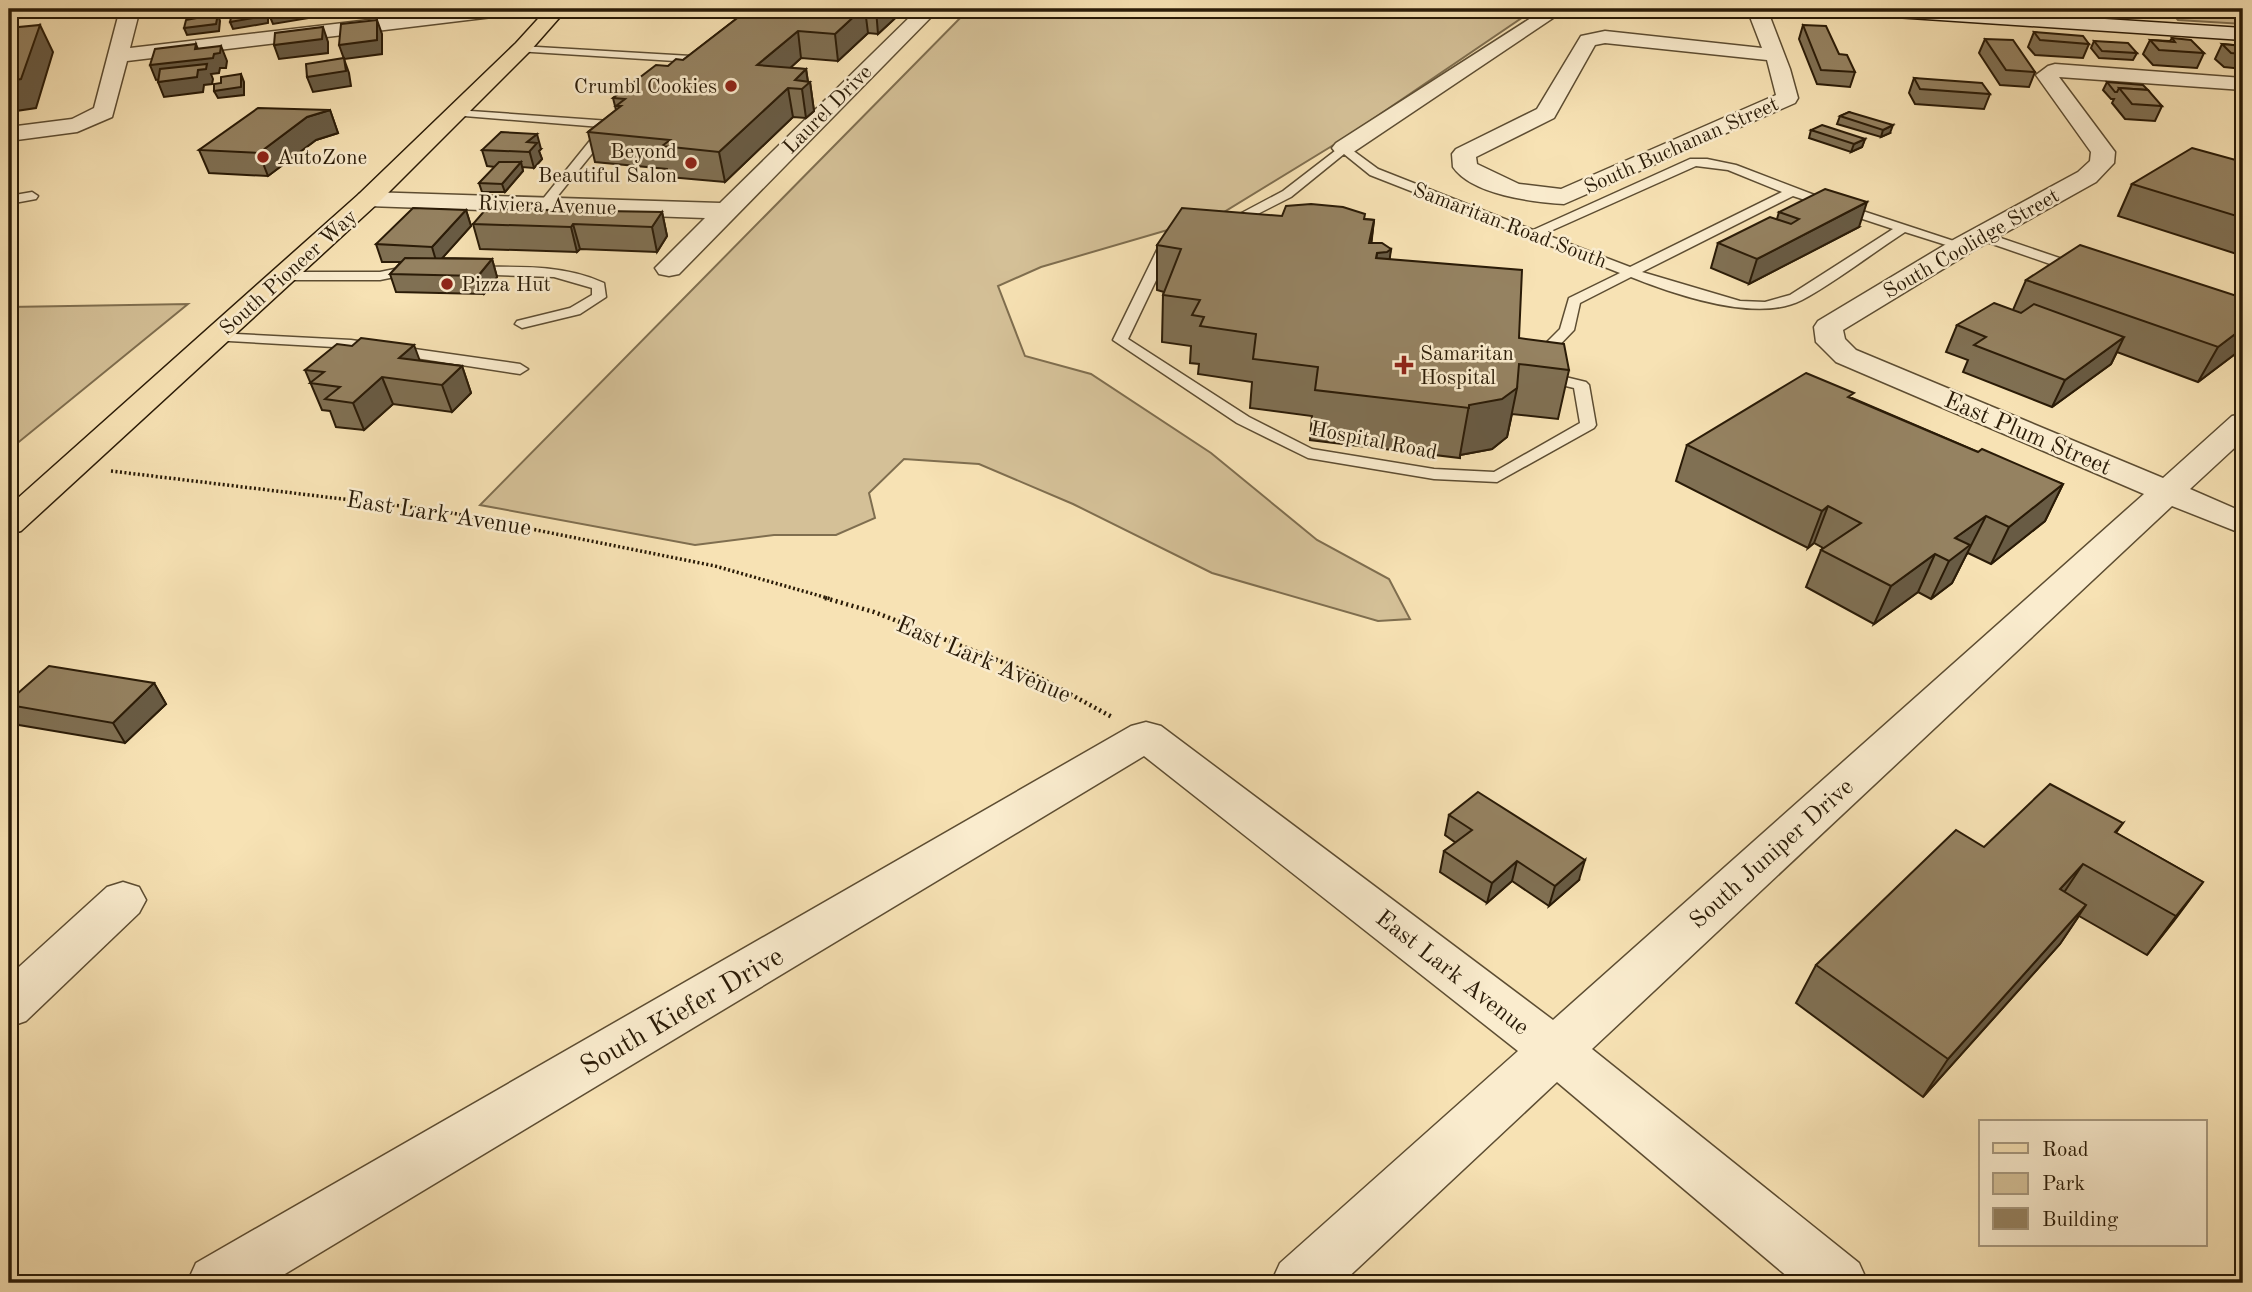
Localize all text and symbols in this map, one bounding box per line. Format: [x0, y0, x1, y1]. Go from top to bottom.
street label: Laurel Drive [780, 62, 876, 158]
place label: Crumbl Cookies [574, 77, 717, 98]
marker: Crumbl Cookies [723, 78, 739, 94]
street label: South Buchanan Street [1581, 94, 1782, 199]
place label: Beyond Beautiful Salon [538, 142, 677, 187]
place label: AutoZone [277, 148, 367, 169]
marker: AutoZone [255, 149, 271, 165]
marker: Beyond Beautiful Salon [683, 155, 699, 171]
street label: Samaritan Road South [1410, 180, 1609, 273]
street label: South Coolidge Street [1880, 185, 2063, 303]
street label: Riviera Avenue [477, 194, 617, 219]
street label: South Pioneer Way [216, 206, 362, 340]
place label: Pizza Hut [461, 275, 551, 296]
marker: Pizza Hut [439, 276, 455, 292]
place label: Samaritan Hospital [1420, 344, 1514, 389]
marker: Samaritan Hospital [1394, 355, 1414, 375]
street label: East Plum Street [1940, 389, 2114, 481]
street label: Hospital Road [1309, 419, 1439, 464]
street label: East Lark Avenue [344, 488, 533, 541]
street label: East Lark Avenue [892, 613, 1074, 708]
street label: South Juniper Drive [1686, 775, 1859, 934]
street label: East Lark Avenue [1371, 907, 1533, 1041]
street label: South Kiefer Drive [576, 943, 789, 1082]
legend [1979, 1120, 2206, 1246]
text: Road [2042, 1140, 2089, 1161]
text: Park [2042, 1174, 2085, 1195]
text: Building [2042, 1210, 2119, 1231]

